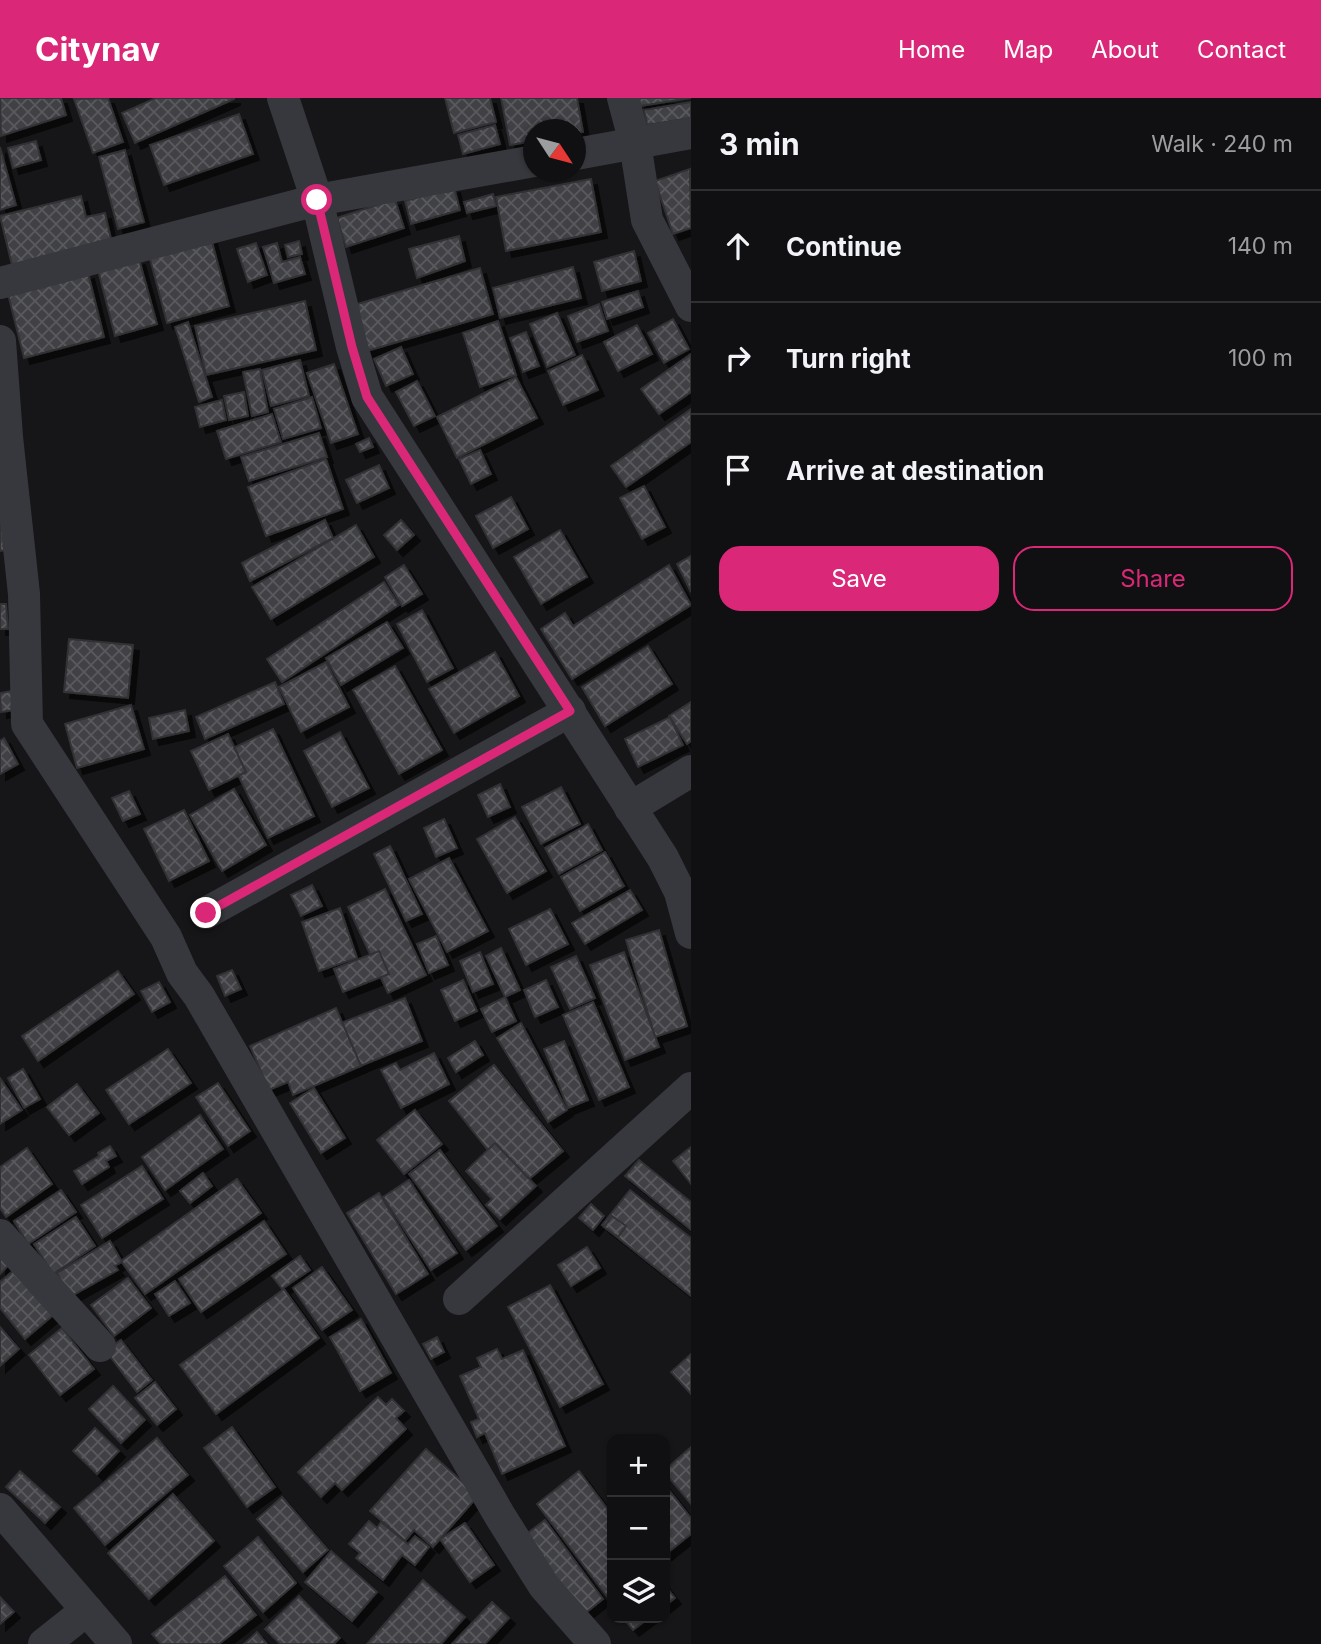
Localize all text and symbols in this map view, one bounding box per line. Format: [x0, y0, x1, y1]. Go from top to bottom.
text: Citynav [35, 29, 160, 69]
text: Home [898, 35, 965, 64]
text: Map [1003, 35, 1053, 64]
text: About [1091, 35, 1159, 64]
text: Contact [1197, 35, 1286, 64]
north arrow [523, 119, 586, 182]
text: 3 min [719, 126, 800, 162]
text: Walk · 240 m [1151, 130, 1293, 158]
route start [301, 184, 332, 215]
icon: ahead [719, 227, 757, 265]
text: Continue [786, 231, 902, 262]
text: 140 m [1228, 232, 1293, 260]
icon: right [719, 339, 757, 377]
text: Turn right [786, 343, 911, 374]
text: 100 m [1228, 344, 1293, 372]
icon: arrive [719, 451, 757, 489]
text: Arrive at destination [786, 455, 1045, 486]
button: Save [719, 546, 999, 611]
button: Share [1013, 546, 1293, 611]
route end [190, 897, 221, 928]
map controls [607, 1434, 670, 1623]
button: + [607, 1434, 670, 1497]
button: − [607, 1497, 670, 1560]
button: layers [607, 1560, 670, 1623]

